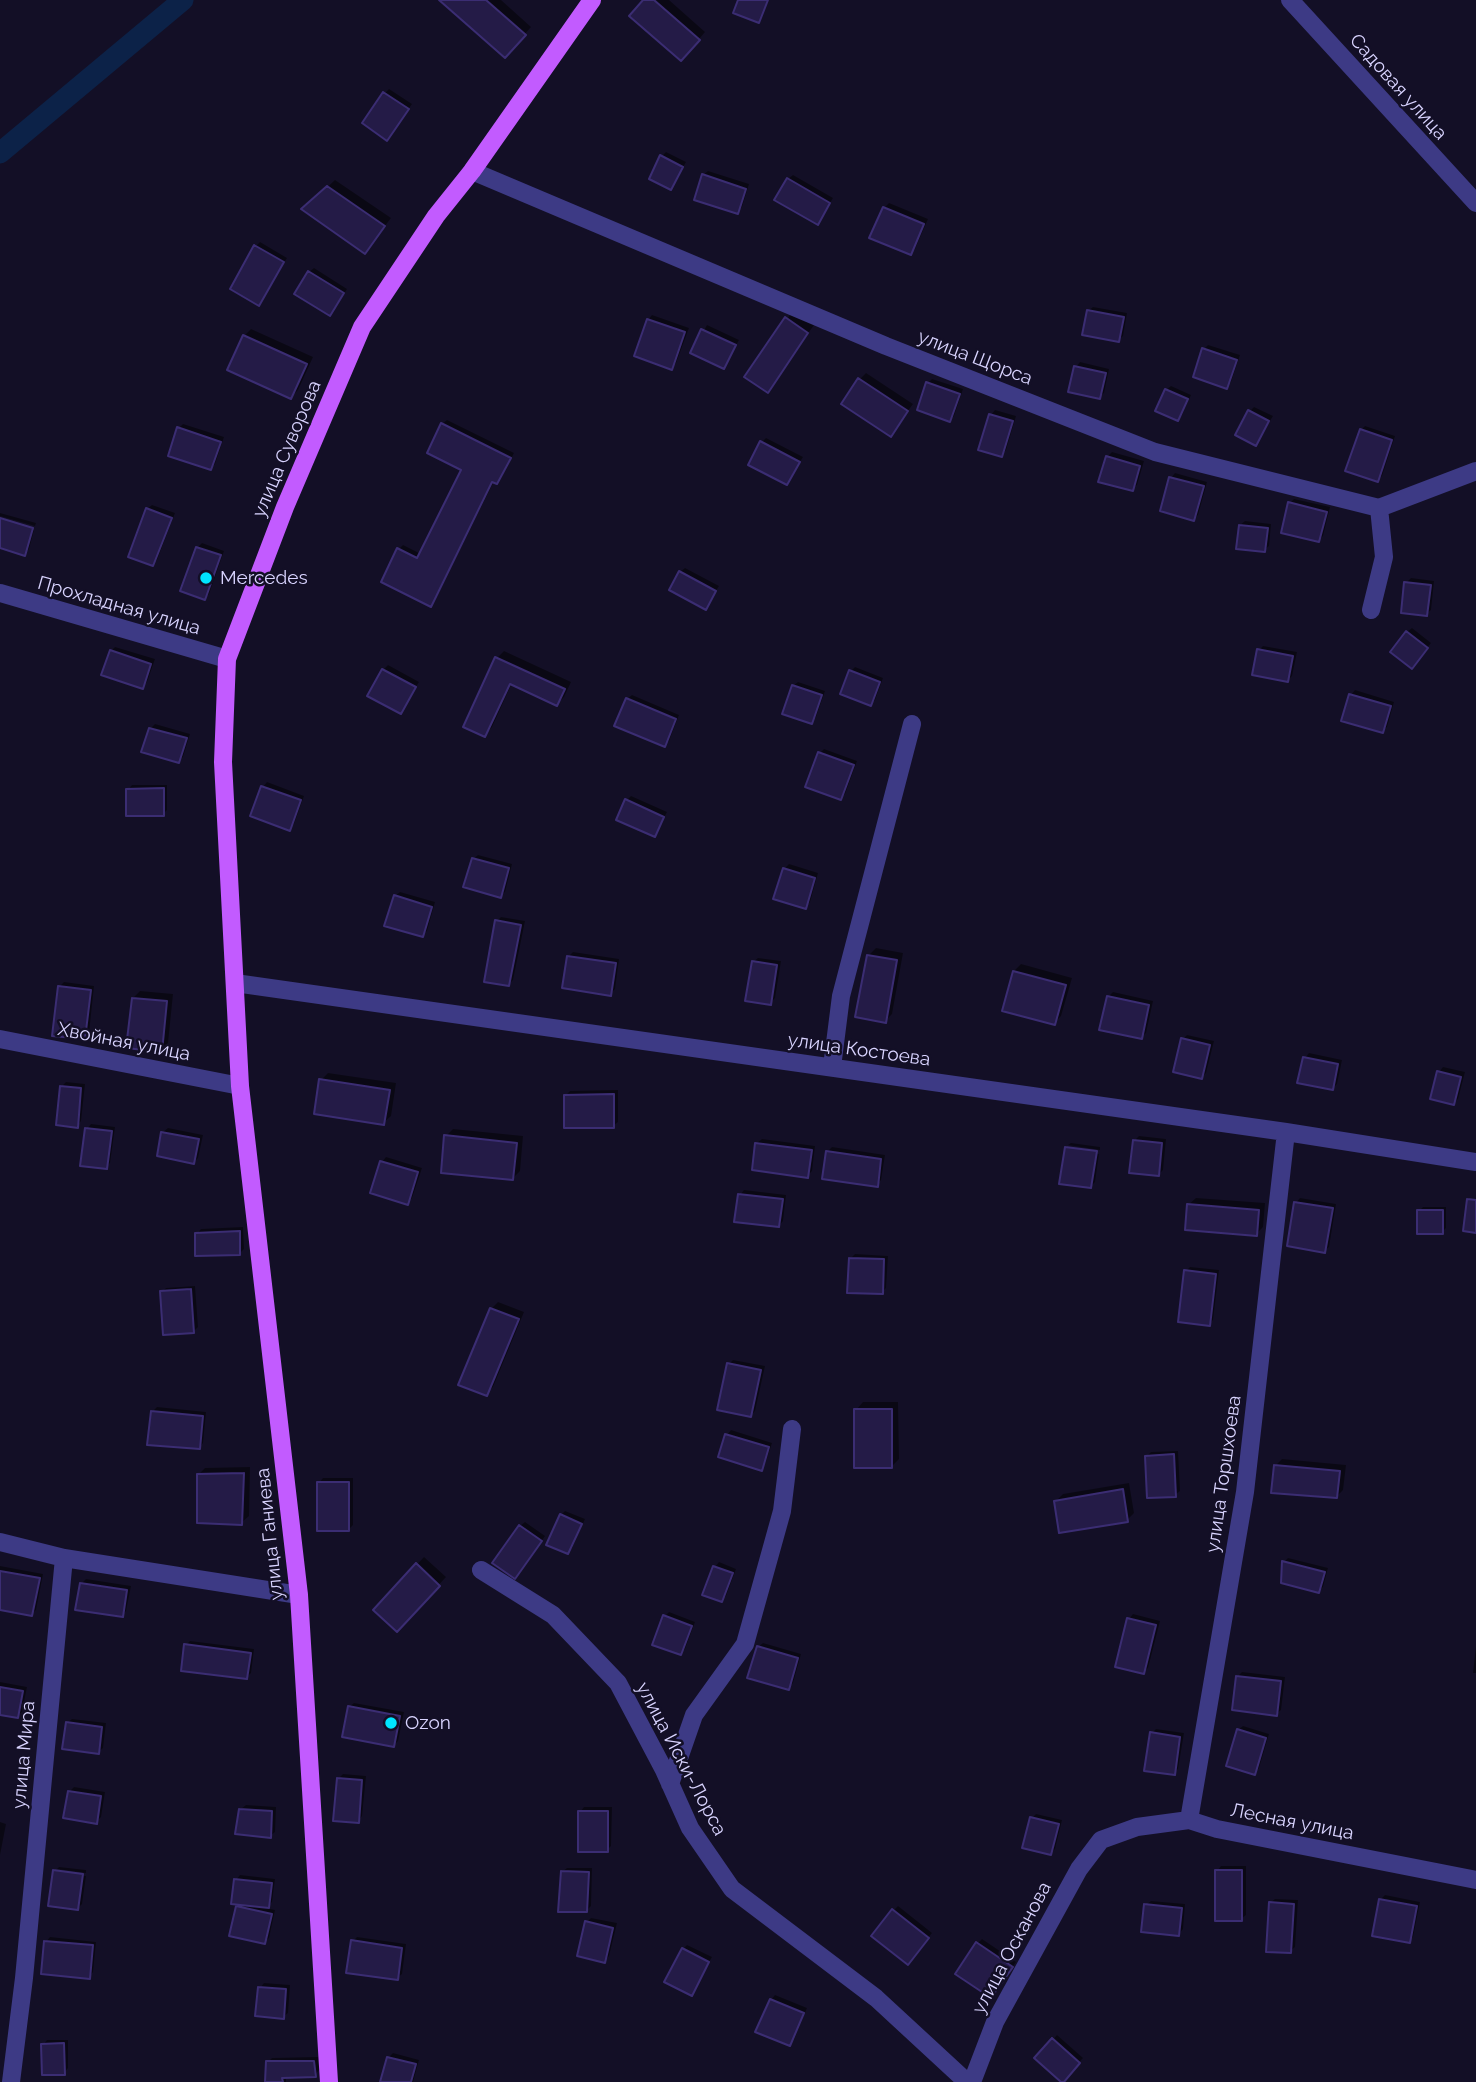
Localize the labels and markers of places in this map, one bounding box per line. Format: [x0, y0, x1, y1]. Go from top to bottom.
place label: Mercedes [220, 567, 308, 589]
marker: Mercedes [198, 570, 214, 586]
place label: Ozon [405, 1712, 451, 1734]
marker: Ozon [383, 1715, 399, 1731]

